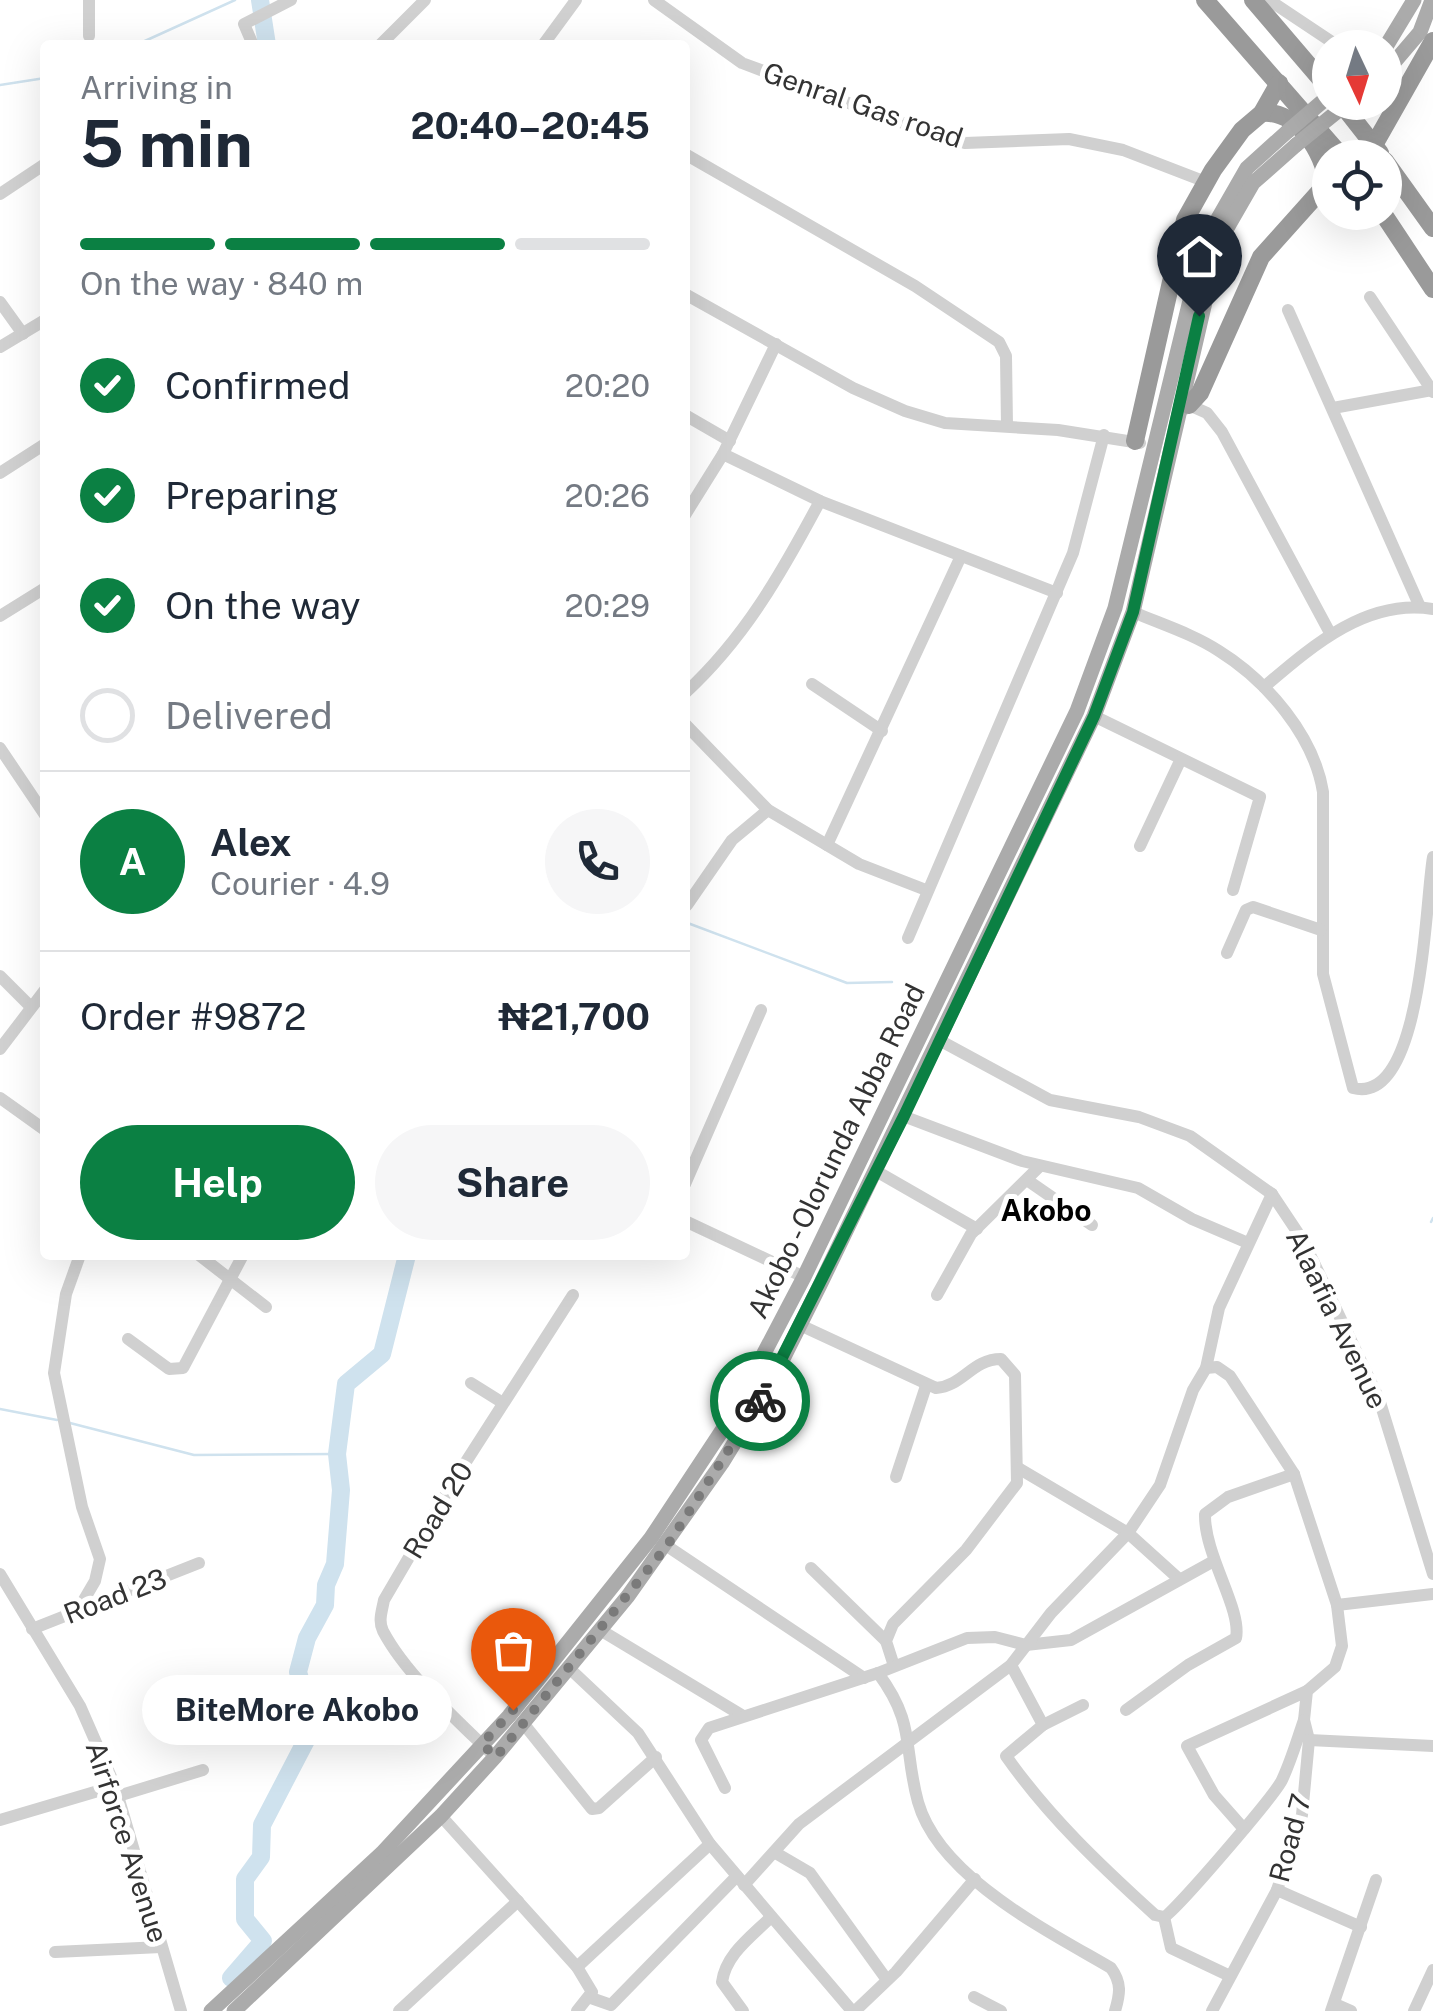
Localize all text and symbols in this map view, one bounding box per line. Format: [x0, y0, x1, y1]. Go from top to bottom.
north arrow [1312, 30, 1402, 120]
map controls [1312, 30, 1402, 230]
street label: Genral Gas road [759, 55, 967, 154]
text: Arriving in [80, 69, 233, 106]
text: 20:40–20:45 [410, 103, 650, 148]
text: 5 min [80, 105, 253, 182]
button: locate [1312, 140, 1402, 230]
pin [1157, 214, 1242, 317]
icon: home [1172, 229, 1227, 284]
text: On the way · 840 m [80, 265, 363, 302]
icon: check [80, 358, 135, 413]
text: Confirmed [165, 363, 350, 408]
text: 20:20 [565, 367, 650, 404]
icon: check [80, 468, 135, 523]
text: Preparing [165, 473, 339, 518]
text: 20:26 [564, 477, 650, 514]
icon: check [80, 578, 135, 633]
text: On the way [165, 583, 361, 628]
text: 20:29 [564, 587, 650, 624]
text: Delivered [165, 693, 333, 738]
button: phone [545, 809, 650, 914]
text: Alex [210, 820, 292, 865]
text: A [119, 839, 146, 884]
text: Courier · 4.9 [210, 865, 390, 902]
street label: Akobo - Olorunda Abba Road [740, 978, 931, 1323]
text: Order #9872 [80, 994, 307, 1039]
text: ₦21,700 [498, 994, 650, 1039]
button: Help [80, 1125, 355, 1240]
button: Share [375, 1125, 650, 1240]
district label: Akobo [1000, 1192, 1092, 1228]
street label: Alaafia Avenue [1280, 1224, 1395, 1414]
courier [710, 1351, 810, 1451]
icon: bike [733, 1374, 788, 1429]
street label: Road 20 [396, 1455, 479, 1564]
street label: Road 23 [59, 1561, 171, 1630]
pin [471, 1608, 556, 1711]
icon: bag [486, 1623, 541, 1678]
callout: BiteMore Akobo [143, 1675, 453, 1745]
text: BiteMore Akobo [175, 1691, 419, 1728]
street label: Airforce Avenue [79, 1737, 176, 1947]
street label: Road 7 [1262, 1790, 1317, 1886]

